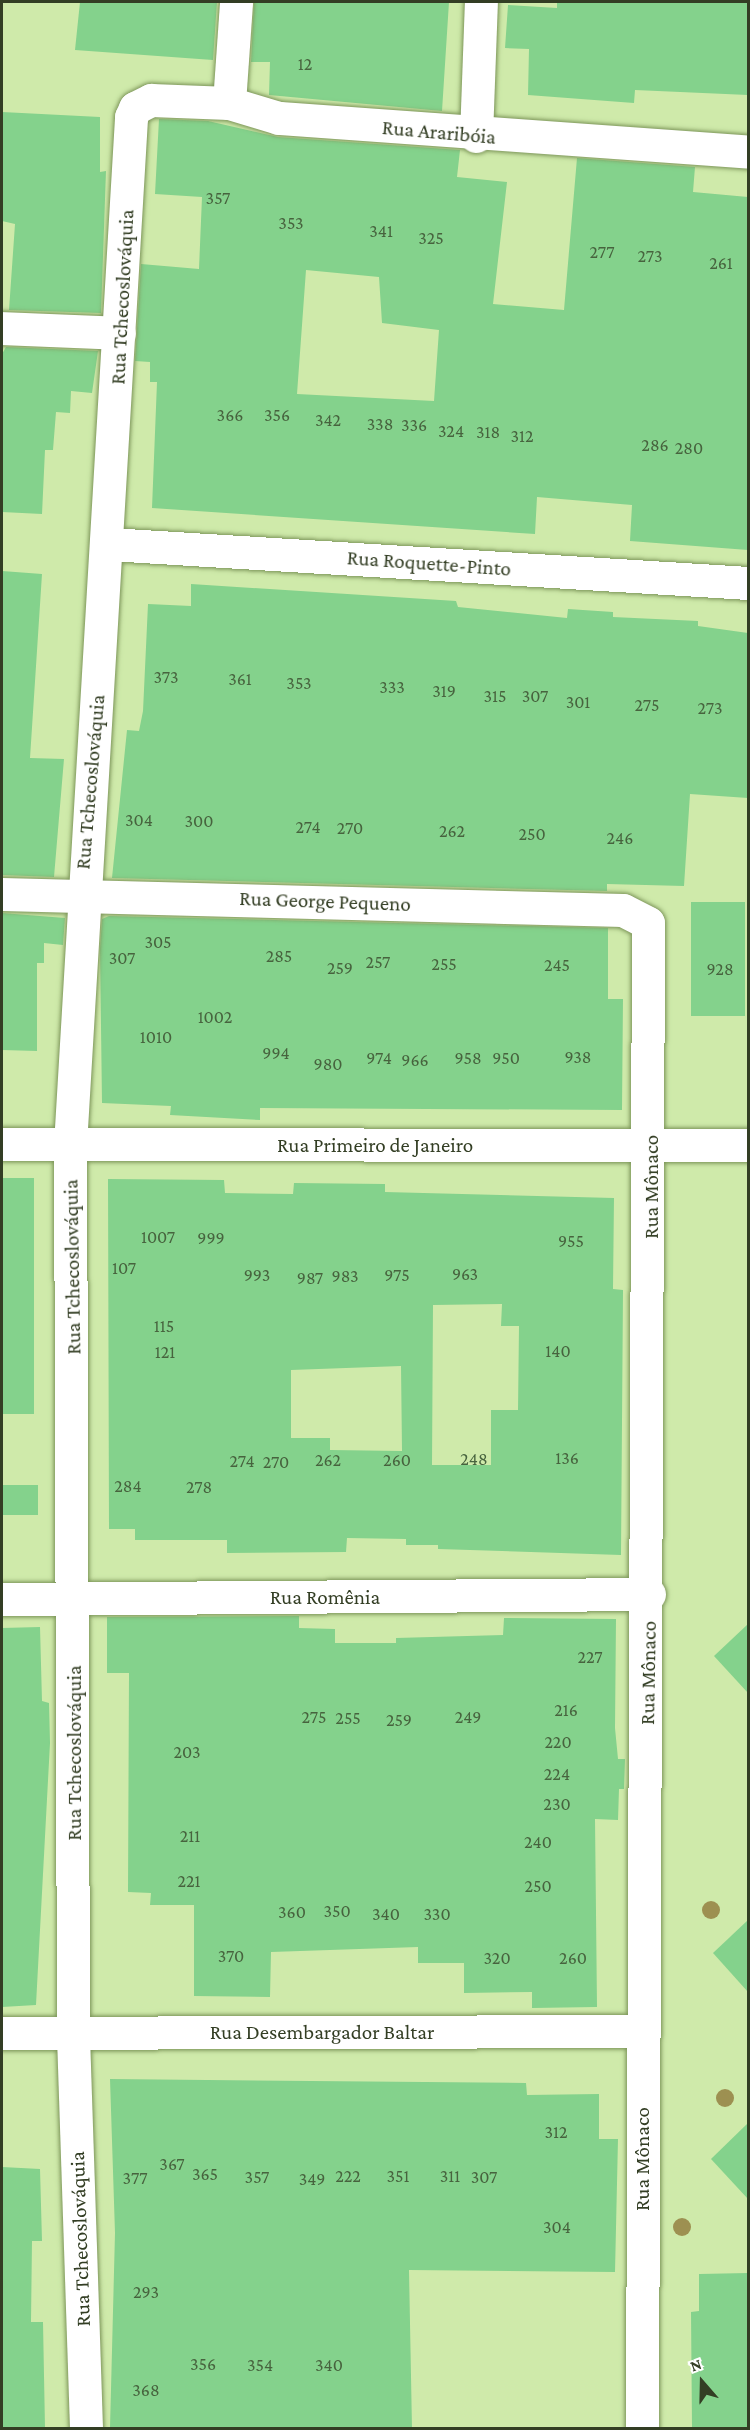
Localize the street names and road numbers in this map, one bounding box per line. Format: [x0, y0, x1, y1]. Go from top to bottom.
street label: Rua Araribóia [381, 114, 497, 150]
street label: Rua Tchecoslováquia [105, 209, 139, 385]
street label: Rua Roquette-Pinto [346, 545, 512, 581]
street label: Rua Tchecoslováquia [70, 694, 110, 870]
street label: Rua George Pequeno [239, 885, 411, 917]
street label: Rua Primeiro de Janeiro [277, 1132, 473, 1158]
street label: Rua Mônaco [638, 1135, 664, 1239]
street label: Rua Tchecoslováquia [58, 1179, 86, 1355]
street label: Rua Romênia [270, 1584, 380, 1610]
street label: Rua Mônaco [634, 1621, 662, 1725]
street label: Rua Tchecoslováquia [61, 1665, 87, 1841]
street label: Rua Desembargador Baltar [210, 2019, 434, 2045]
street label: Rua Mônaco [629, 2107, 655, 2211]
street label: Rua Tchecoslováquia [64, 2151, 96, 2327]

